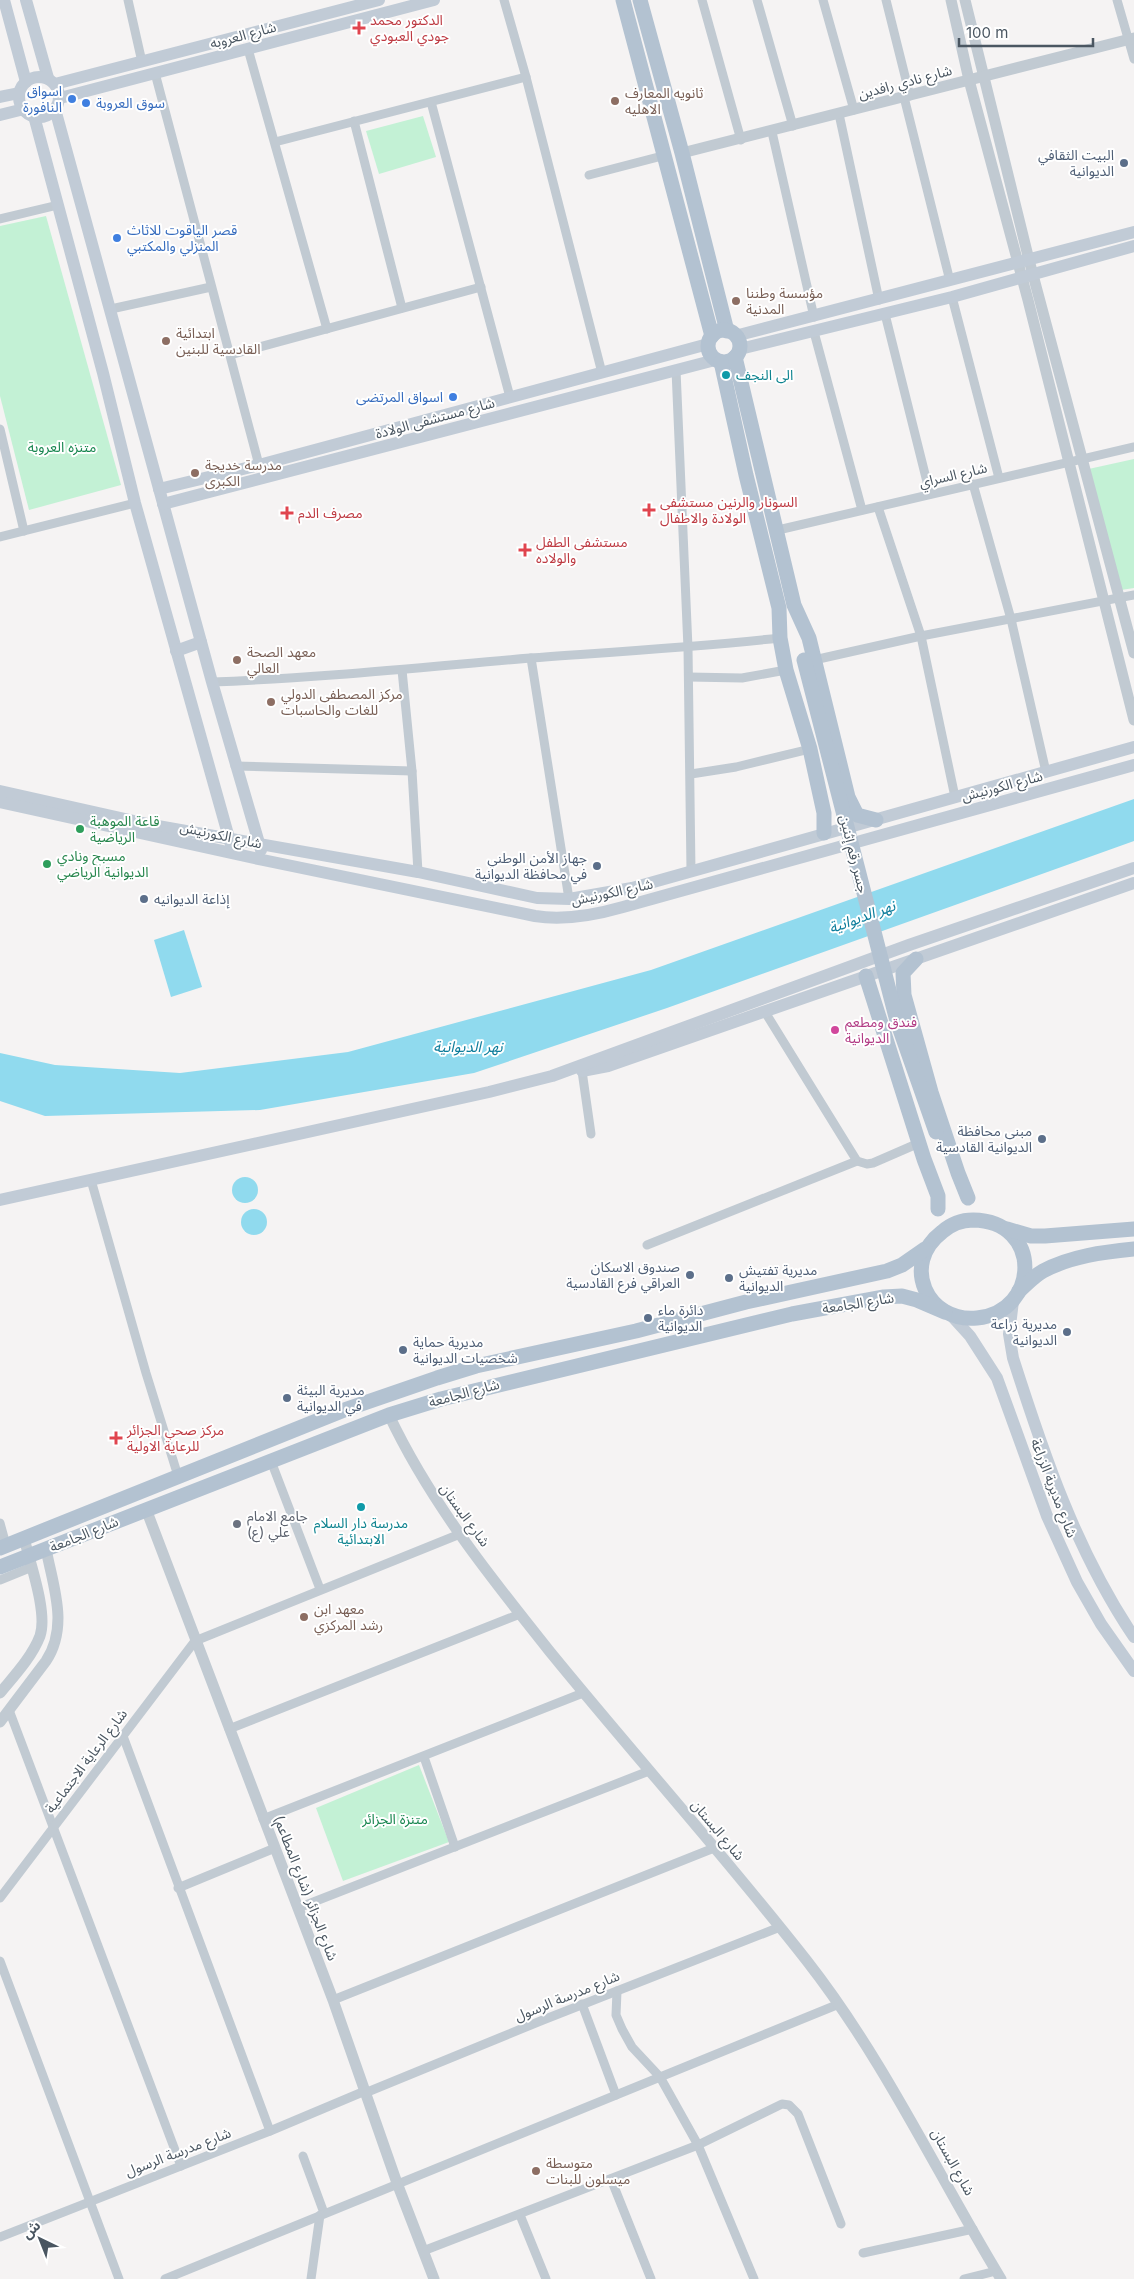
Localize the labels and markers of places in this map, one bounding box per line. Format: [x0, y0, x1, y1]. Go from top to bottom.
place label: الدكتور محمد جودي العبودي [370, 11, 449, 47]
marker: الدكتور محمد جودي العبودي [352, 21, 366, 35]
place label: اسواق النافورة [23, 82, 62, 116]
place label: ثانويه المعارف الاهليه [625, 84, 703, 117]
marker: اسواق النافورة [66, 93, 78, 105]
place label: سوق العروبة [96, 94, 165, 112]
marker: ثانويه المعارف الاهليه [609, 95, 621, 107]
marker: سوق العروبة [80, 97, 92, 109]
place label: البيت الثقافي الديوانية [1038, 146, 1114, 180]
marker: البيت الثقافي الديوانية [1118, 157, 1130, 169]
place label: قصر الياقوت للاثاث المنزلي والمكتبي [127, 221, 237, 257]
marker: قصر الياقوت للاثاث المنزلي والمكتبي [111, 232, 123, 244]
place label: مؤسسة وطننا المدنية [746, 284, 823, 317]
marker: مؤسسة وطننا المدنية [730, 295, 742, 307]
place label: ابتدائية القادسية للبنين [176, 324, 260, 358]
marker: ابتدائية القادسية للبنين [160, 335, 172, 347]
place label: الى النجف [736, 366, 793, 384]
marker: الى النجف [720, 369, 732, 381]
place label: اسواق المرتضى [356, 388, 443, 406]
marker: اسواق المرتضى [447, 391, 459, 403]
place label: مدرسة خديجة الكبرى [205, 456, 282, 490]
marker: مدرسة خديجة الكبرى [189, 467, 201, 479]
place label: السونار والرنين مستشفى الولادة والاطفال [660, 493, 798, 527]
marker: السونار والرنين مستشفى الولادة والاطفال [642, 503, 656, 517]
place label: مصرف الدم [298, 504, 363, 524]
marker: مصرف الدم [280, 506, 294, 520]
place label: مستشفى الطفل والولاده [536, 533, 628, 567]
marker: مستشفى الطفل والولاده [518, 543, 532, 557]
place label: معهد الصحة العالي [247, 643, 316, 679]
marker: معهد الصحة العالي [231, 654, 243, 666]
place label: مركز المصطفى الدولي للغات والحاسبات [281, 685, 403, 719]
marker: مركز المصطفى الدولي للغات والحاسبات [265, 696, 277, 708]
place label: قاعة الموهبة الرياضية [90, 812, 159, 846]
marker: قاعة الموهبة الرياضية [74, 823, 86, 835]
place label: مسبح ونادي الديوانية الرياضي [57, 847, 149, 883]
place label: جهاز الأمن الوطني في محافظة الديوانية [475, 849, 587, 885]
marker: مسبح ونادي الديوانية الرياضي [41, 858, 53, 870]
marker: جهاز الأمن الوطني في محافظة الديوانية [591, 860, 603, 872]
place label: إذاعة الديوانيه [154, 890, 230, 909]
marker: إذاعة الديوانيه [138, 893, 150, 905]
place label: فندق ومطعم الديوانية [845, 1013, 917, 1047]
marker: فندق ومطعم الديوانية [829, 1024, 841, 1036]
place label: مبنى محافظة الديوانية القادسية [936, 1122, 1032, 1156]
marker: مبنى محافظة الديوانية القادسية [1036, 1133, 1048, 1145]
place label: صندوق الاسكان العراقي فرع القادسية [566, 1258, 680, 1294]
place label: مديرية تفتيش الديوانية [739, 1261, 817, 1295]
marker: صندوق الاسكان العراقي فرع القادسية [684, 1269, 696, 1281]
marker: مديرية تفتيش الديوانية [723, 1272, 735, 1284]
place label: دائرة ماء الديوانية [658, 1301, 704, 1335]
marker: دائرة ماء الديوانية [642, 1312, 654, 1324]
place label: مديرية زراعة الديوانية [991, 1315, 1057, 1349]
marker: مديرية زراعة الديوانية [1061, 1326, 1073, 1338]
place label: مديرية حماية شخصيات الديوانية [413, 1333, 518, 1367]
marker: مديرية حماية شخصيات الديوانية [397, 1344, 409, 1356]
place label: مديرية البيئة في الديوانية [297, 1381, 365, 1417]
marker: مديرية البيئة في الديوانية [281, 1392, 293, 1404]
place label: مركز صحي الجزائر للرعاية الاولية [126, 1421, 224, 1455]
marker: مركز صحي الجزائر للرعاية الاولية [109, 1431, 123, 1445]
marker: مدرسة دار السلام الابتدائية [355, 1501, 367, 1513]
place label: جامع الامام علي (ع) [247, 1507, 308, 1543]
place label: مدرسة دار السلام الابتدائية [314, 1514, 408, 1547]
marker: جامع الامام علي (ع) [231, 1518, 243, 1530]
place label: معهد ابن رشد المركزي [314, 1600, 383, 1636]
marker: معهد ابن رشد المركزي [298, 1611, 310, 1623]
place label: متوسطة ميسلون للبنات [546, 2154, 630, 2188]
marker: متوسطة ميسلون للبنات [530, 2165, 542, 2177]

